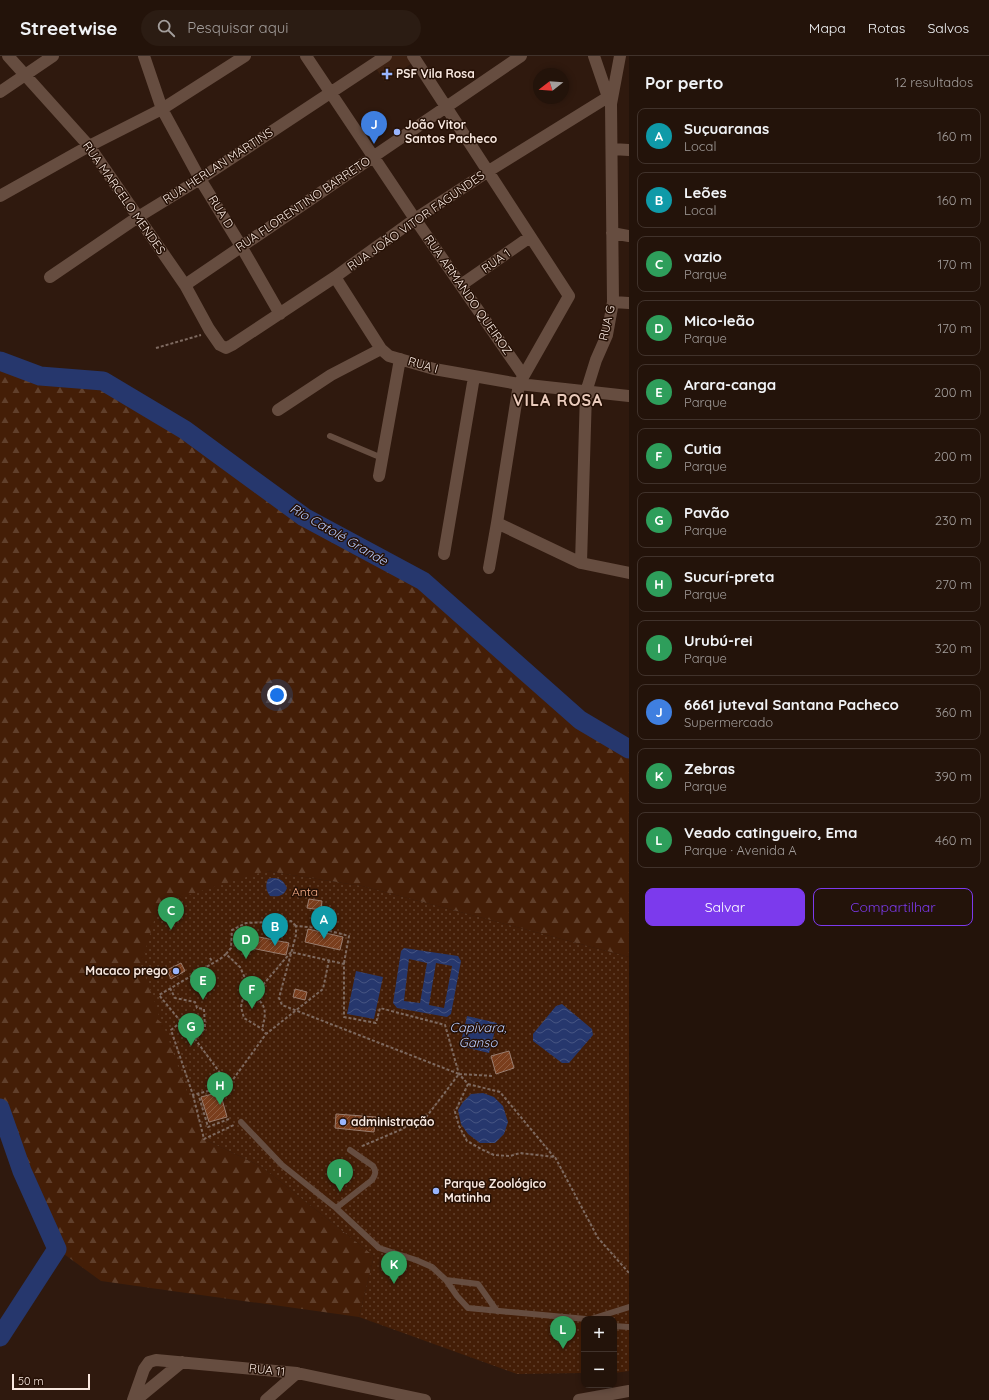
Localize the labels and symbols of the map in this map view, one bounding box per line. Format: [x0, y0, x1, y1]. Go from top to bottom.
place label: PSF Vila Rosa [396, 66, 475, 81]
marker: PSF Vila Rosa [381, 68, 393, 80]
north arrow [533, 68, 569, 104]
pin: J [361, 111, 387, 144]
place label: João Vitor Santos Pacheco [405, 117, 498, 146]
street label: RUA HERLAN MARTINS [160, 124, 276, 207]
marker: João Vitor Santos Pacheco [392, 127, 402, 137]
street label: RUA MARCELO MENDES [80, 138, 169, 257]
street label: RUA FLORENTINO BARRETO [232, 153, 373, 254]
street label: RUA JOÃO VITOR FAGUNDES [344, 167, 487, 274]
street label: RUA D [206, 192, 238, 231]
street label: RUA ARMANDO QUEIROZ [421, 232, 516, 358]
street label: RUA 1 [478, 245, 513, 276]
street label: RUA G [595, 304, 618, 342]
street label: RUA I [406, 353, 440, 376]
district label: VILA ROSA [513, 390, 603, 410]
water label: Rio Catolé Grande [287, 500, 391, 569]
your location [267, 685, 287, 705]
park label: Anta [292, 884, 318, 899]
pin: C [158, 897, 184, 930]
pin: A [311, 906, 337, 939]
pin: B [262, 913, 288, 946]
pin: D [233, 926, 259, 959]
place label: Macaco prego [85, 963, 169, 978]
marker: Macaco prego [171, 966, 181, 976]
pin: E [190, 967, 216, 1000]
pin: F [239, 976, 265, 1009]
pin: G [178, 1013, 204, 1046]
water label: Capivara, Ganso [449, 1019, 507, 1050]
pin: H [207, 1072, 233, 1105]
place label: administração [351, 1114, 435, 1129]
marker: administração [338, 1117, 348, 1127]
pin: I [327, 1159, 353, 1192]
place label: Parque Zoológico Matinha [444, 1176, 547, 1205]
marker: Parque Zoológico Matinha [431, 1186, 441, 1196]
pin: K [381, 1251, 407, 1284]
pin: L [550, 1316, 576, 1349]
street label: RUA 11 [248, 1360, 286, 1379]
scale bar [12, 1372, 90, 1391]

